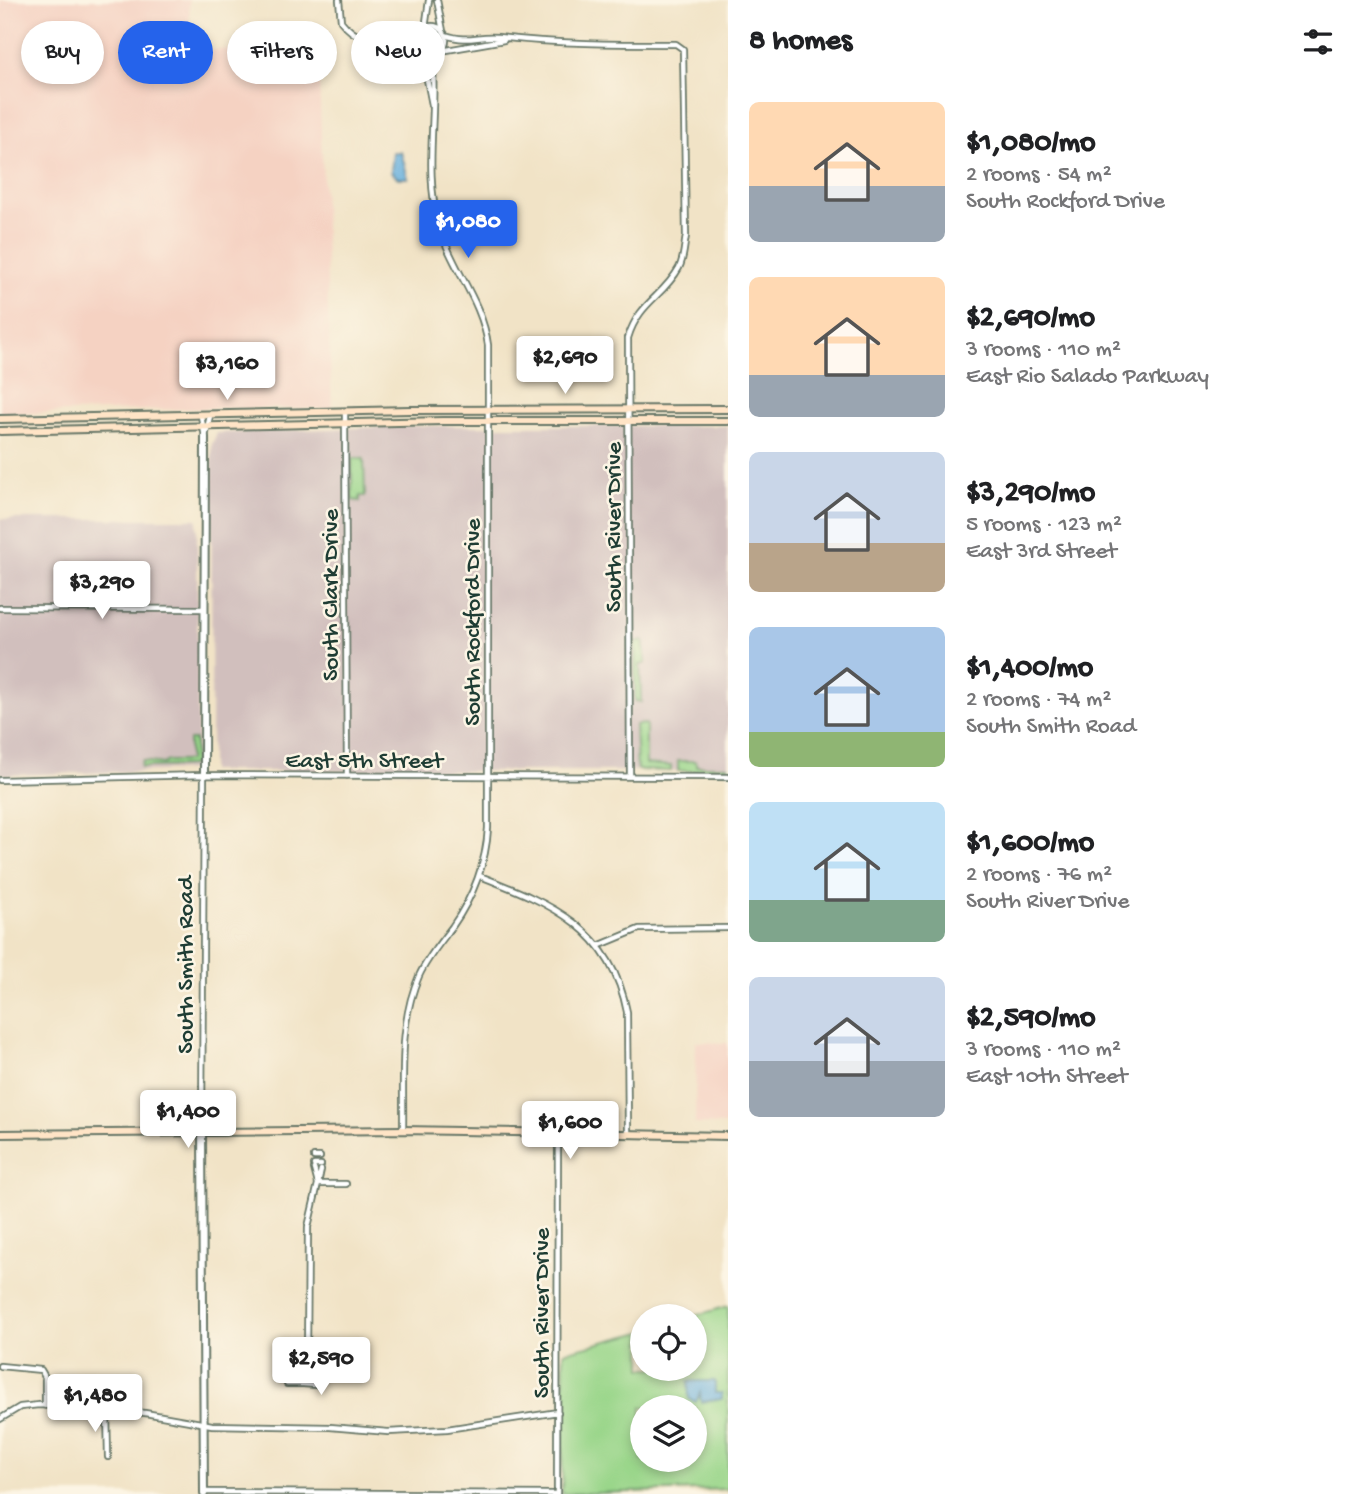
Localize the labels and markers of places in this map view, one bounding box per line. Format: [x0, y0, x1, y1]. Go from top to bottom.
pin: $1,080 [411, 201, 525, 260]
pin: $2,690 [508, 336, 622, 396]
pin: $3,160 [170, 342, 284, 402]
pin: $3,290 [45, 562, 159, 621]
pin: $1,400 [131, 1090, 245, 1150]
pin: $1,600 [513, 1102, 627, 1161]
pin: $2,590 [264, 1338, 378, 1397]
pin: $1,480 [38, 1374, 152, 1434]

